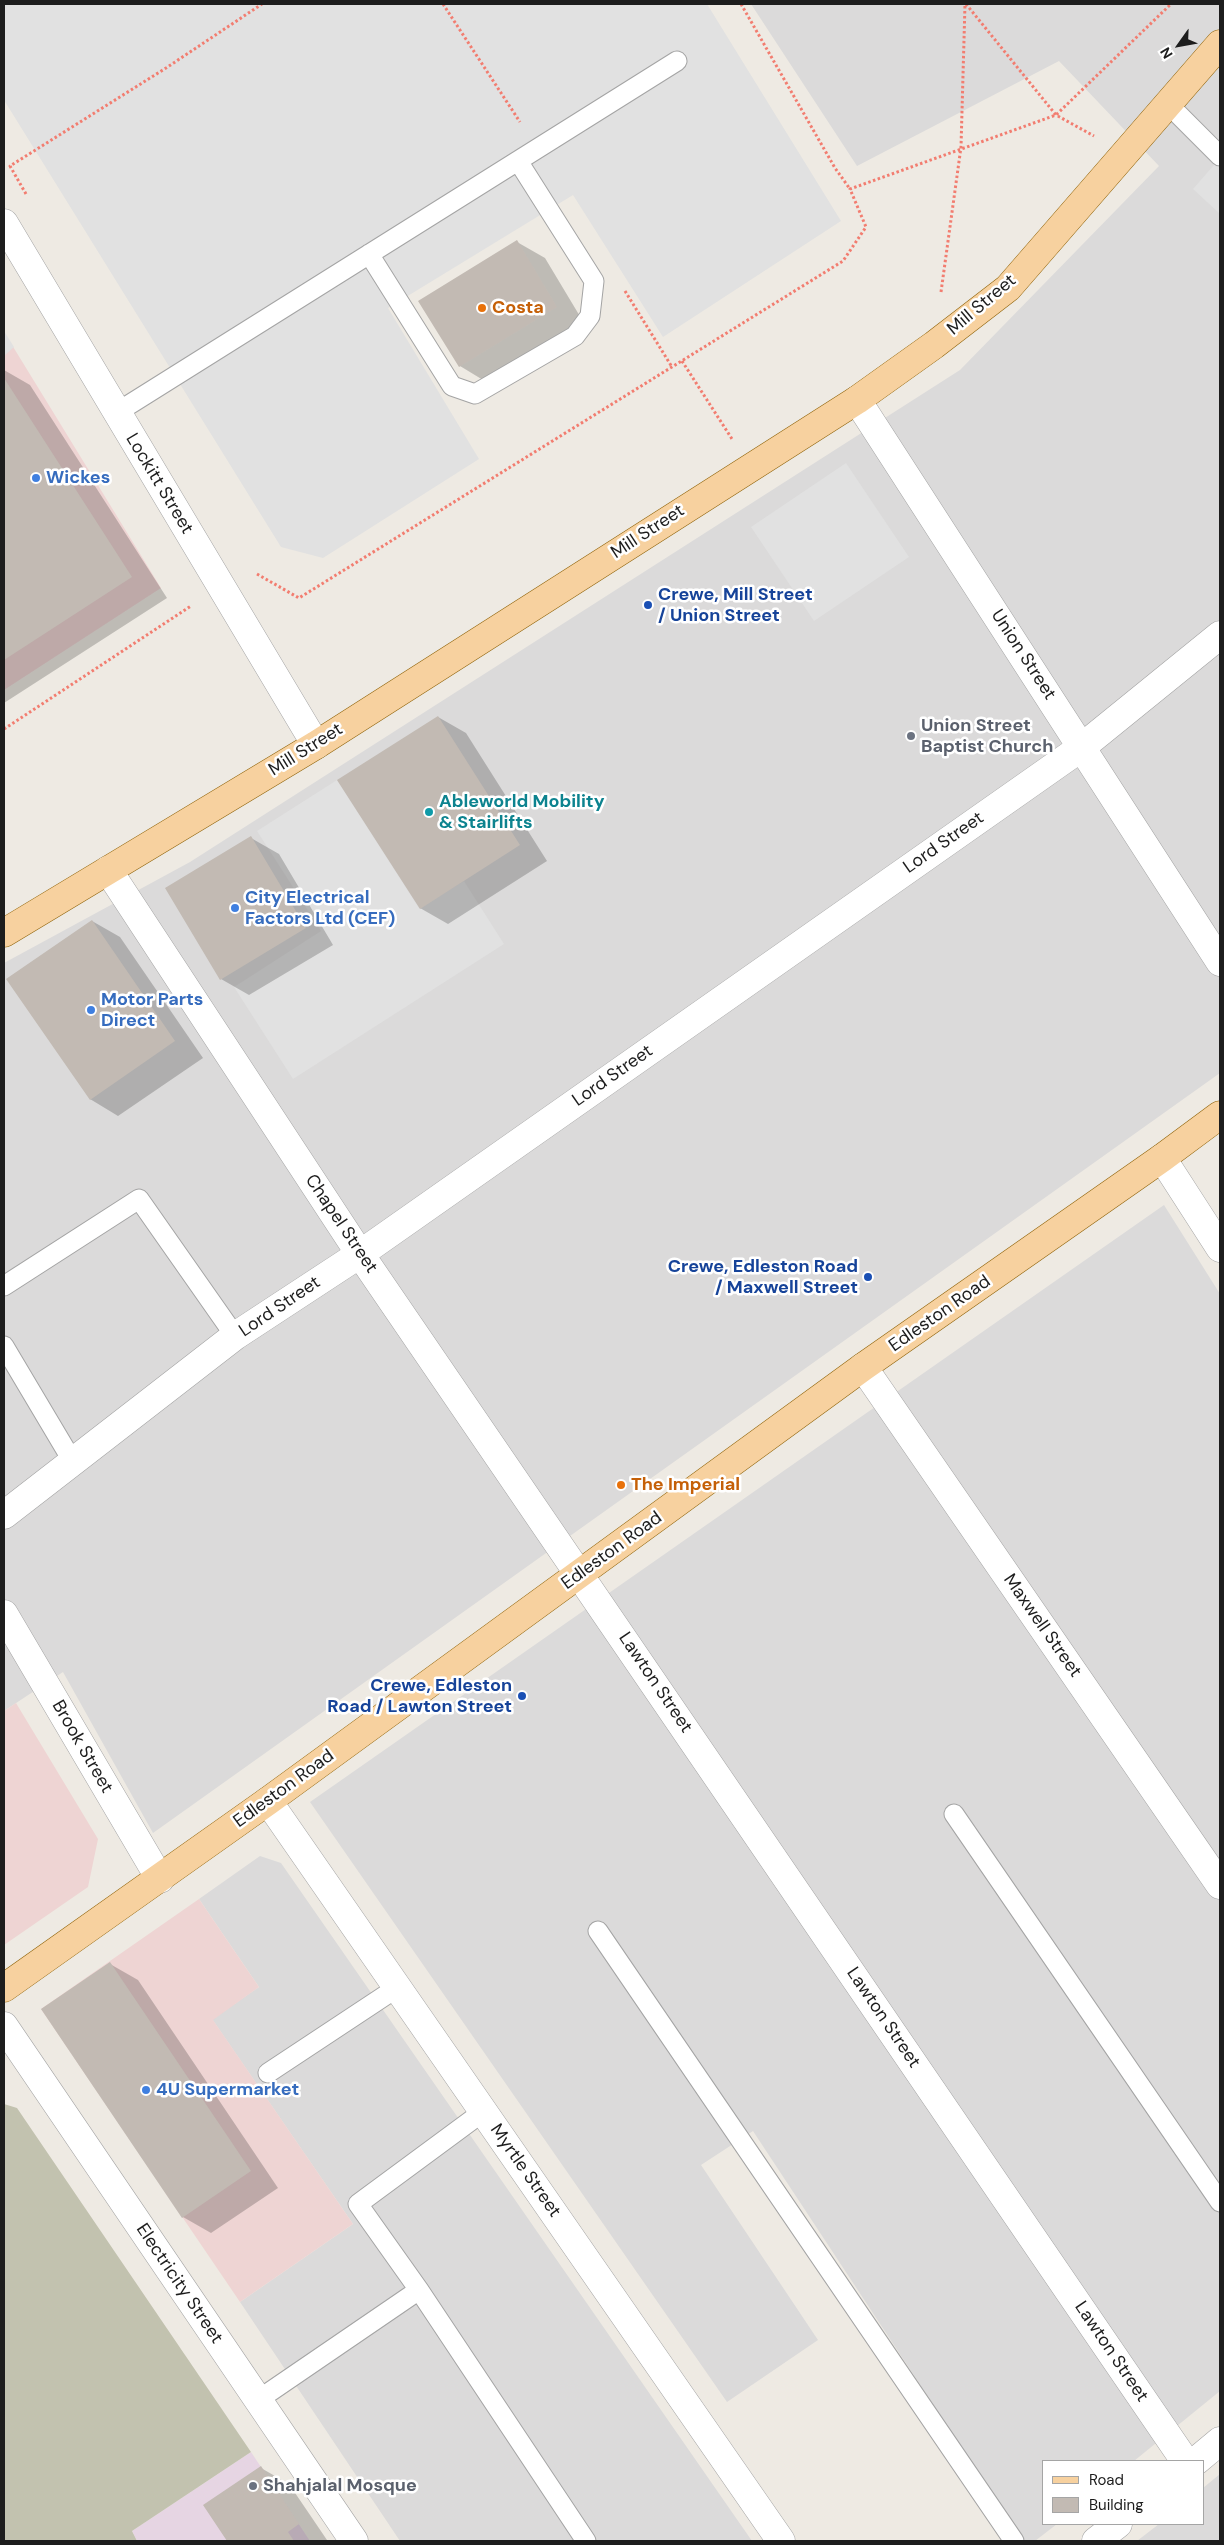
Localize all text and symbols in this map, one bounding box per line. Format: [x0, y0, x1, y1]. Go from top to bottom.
north arrow [1154, 20, 1204, 70]
text: N [1156, 44, 1177, 62]
street label: Mill Street [943, 270, 1021, 340]
place label: Costa [492, 297, 544, 319]
marker: Costa [476, 302, 488, 314]
street label: Lockitt Street [121, 430, 197, 538]
place label: Wickes [46, 467, 110, 489]
marker: Wickes [30, 472, 42, 484]
street label: Mill Street [607, 500, 689, 564]
place label: Crewe, Mill Street / Union Street [658, 584, 813, 626]
marker: Crewe, Mill Street / Union Street [642, 599, 654, 611]
street label: Union Street [986, 606, 1060, 704]
place label: Union Street Baptist Church [921, 715, 1053, 758]
street label: Mill Street [265, 719, 347, 781]
marker: Union Street Baptist Church [905, 730, 917, 742]
place label: Ableworld Mobility & Stairlifts [439, 791, 605, 834]
marker: Ableworld Mobility & Stairlifts [423, 806, 435, 818]
street label: Lord Street [900, 807, 988, 879]
place label: City Electrical Factors Ltd (CEF) [245, 887, 395, 930]
marker: City Electrical Factors Ltd (CEF) [229, 902, 241, 914]
place label: Motor Parts Direct [101, 989, 203, 1032]
marker: Motor Parts Direct [85, 1004, 97, 1016]
street label: Lord Street [569, 1040, 657, 1112]
street label: Chapel Street [300, 1171, 382, 1277]
place label: Crewe, Edleston Road / Maxwell Street [668, 1256, 858, 1298]
marker: Crewe, Edleston Road / Maxwell Street [862, 1271, 874, 1283]
street label: Edleston Road [885, 1271, 995, 1357]
street label: Lord Street [235, 1272, 325, 1342]
place label: The Imperial [631, 1474, 740, 1496]
marker: The Imperial [615, 1479, 627, 1491]
street label: Edleston Road [558, 1507, 666, 1595]
street label: Maxwell Street [998, 1570, 1086, 1682]
street label: Lawton Street [613, 1629, 697, 1737]
place label: Crewe, Edleston Road / Lawton Street [327, 1675, 512, 1718]
marker: Crewe, Edleston Road / Lawton Street [516, 1690, 528, 1702]
street label: Brook Street [47, 1697, 117, 1797]
street label: Edleston Road [230, 1745, 338, 1833]
street label: Lawton Street [841, 1964, 925, 2072]
place label: 4U Supermarket [156, 2079, 299, 2101]
marker: 4U Supermarket [140, 2084, 152, 2096]
street label: Myrtle Street [485, 2120, 565, 2222]
street label: Electricity Street [131, 2220, 227, 2348]
street label: Lawton Street [1069, 2298, 1153, 2406]
legend [1042, 2460, 1204, 2525]
text: Road [1089, 2470, 1124, 2490]
place label: Shahjalal Mosque [263, 2475, 417, 2497]
marker: Shahjalal Mosque [247, 2480, 259, 2492]
text: Building [1089, 2495, 1144, 2515]

